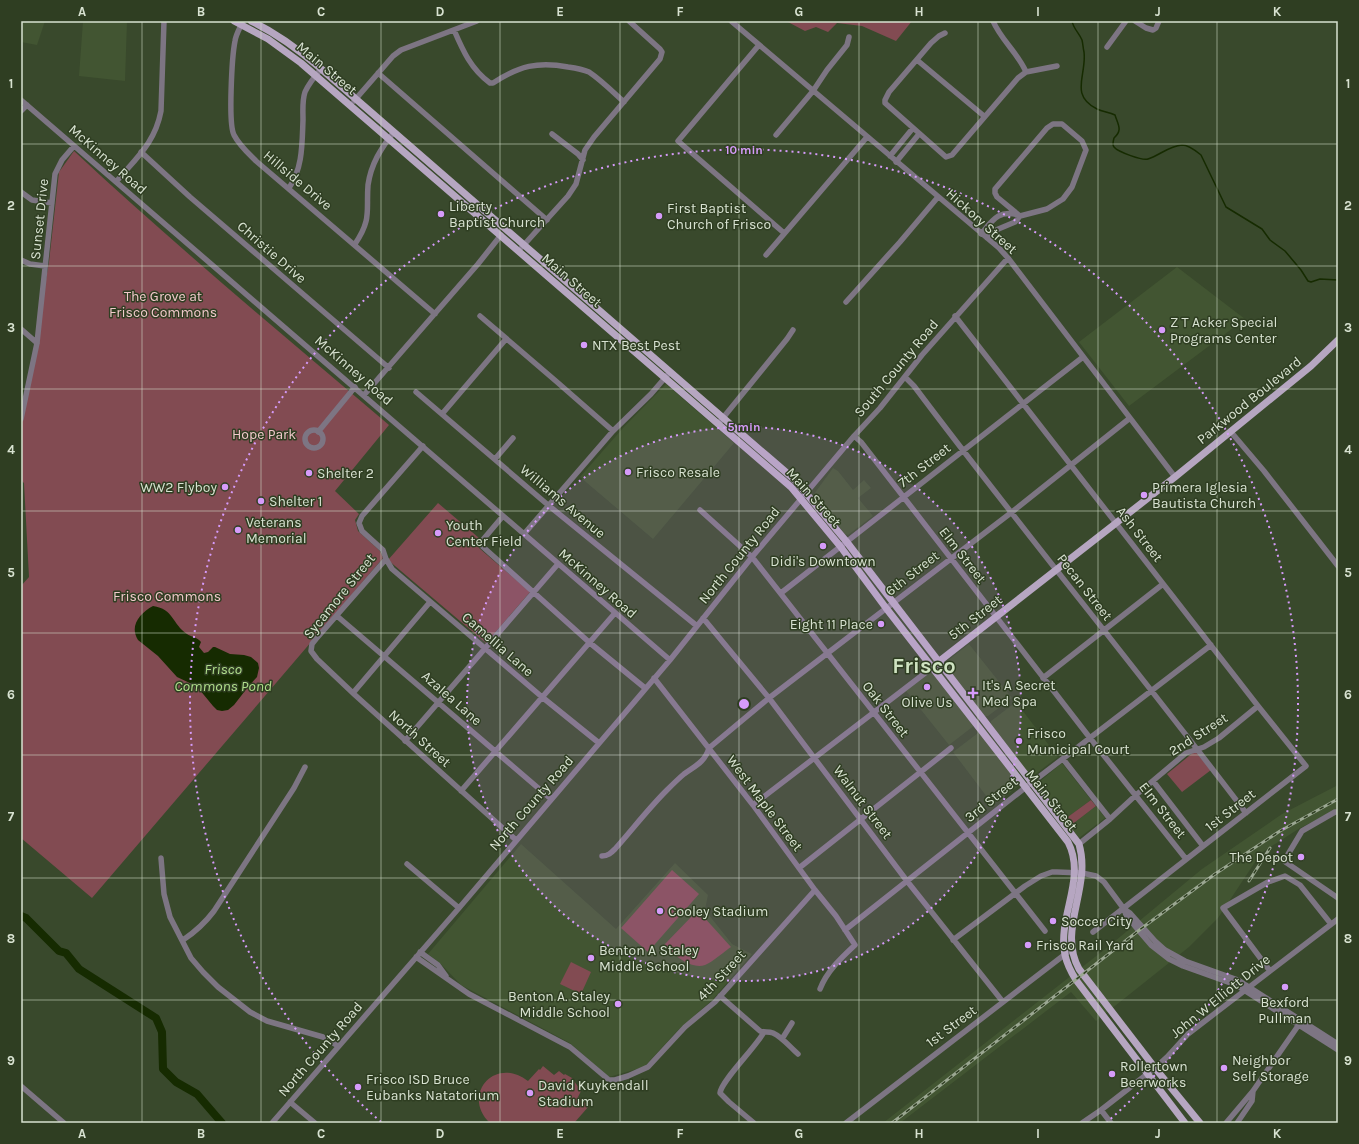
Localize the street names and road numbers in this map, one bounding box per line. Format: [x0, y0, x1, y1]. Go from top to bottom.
street label: Main Street [293, 38, 360, 99]
street label: McKinney Road [65, 121, 150, 198]
street label: Hillside Drive [260, 147, 335, 214]
street label: Sunset Drive [27, 178, 52, 260]
street label: Hickory Street [943, 185, 1021, 258]
street label: Christie Drive [234, 218, 310, 287]
street label: Main Street [538, 250, 605, 311]
street label: South County Road [851, 316, 942, 421]
street label: McKinney Road [311, 332, 396, 409]
street label: Parkwood Boulevard [1194, 353, 1305, 448]
street label: 7th Street [895, 440, 954, 491]
street label: Williams Avenue [517, 461, 609, 542]
street label: Main Street [783, 464, 845, 531]
street label: North County Road [695, 503, 784, 607]
street label: Ash Street [1113, 503, 1167, 565]
street label: Elm Street [935, 524, 990, 587]
street label: McKinney Road [555, 545, 640, 622]
street label: 6th Street [882, 547, 943, 600]
street label: Sycamore Street [300, 550, 379, 642]
street label: Pecan Street [1053, 551, 1116, 624]
street label: 5th Street [945, 591, 1006, 644]
street label: Camellia Lane [458, 609, 537, 680]
street label: Azalea Lane [418, 668, 485, 729]
street label: Oak Street [858, 678, 913, 741]
street label: North Street [385, 706, 454, 771]
street label: 2nd Street [1166, 709, 1231, 760]
street label: West Maple Street [723, 752, 806, 855]
street label: North County Road [486, 753, 577, 854]
street label: Walnut Street [829, 762, 896, 842]
street label: Main Street [1022, 766, 1081, 835]
street label: 3rd Street [961, 773, 1021, 826]
street label: Elm Street [1135, 779, 1190, 842]
street label: 1st Street [1202, 786, 1259, 835]
street label: 4th Street [694, 946, 749, 1004]
street label: John W Elliott Drive [1167, 951, 1274, 1042]
street label: North County Road [275, 999, 366, 1100]
street label: 1st Street [923, 1002, 980, 1051]

